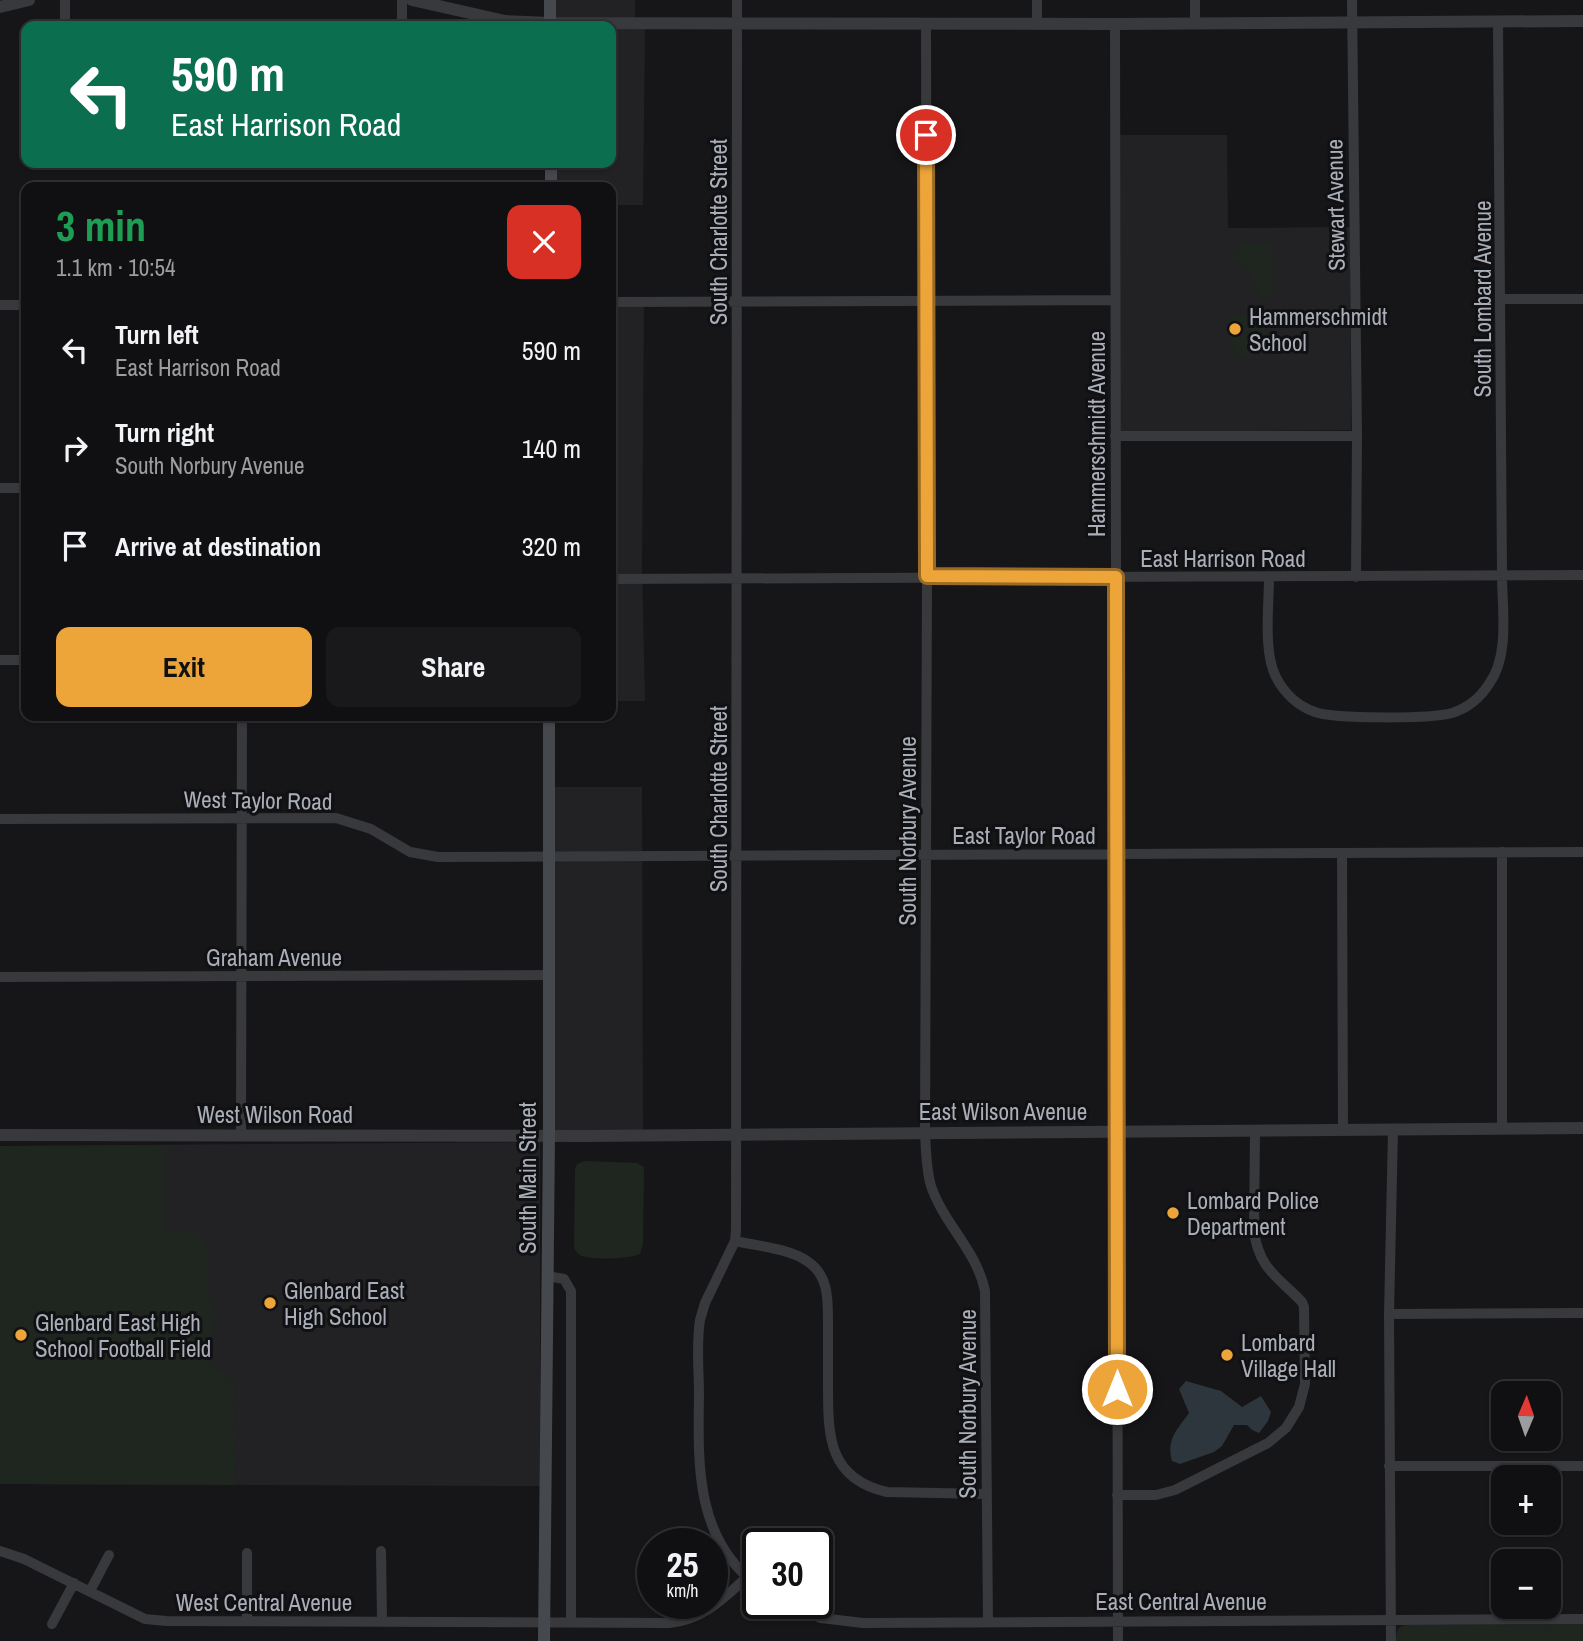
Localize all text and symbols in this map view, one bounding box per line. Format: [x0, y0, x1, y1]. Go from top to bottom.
text: 590 m [171, 40, 285, 106]
icon: left [56, 49, 147, 140]
text: East Harrison Road [171, 103, 401, 146]
pin [896, 105, 956, 165]
icon: arrive [907, 116, 945, 154]
street label: South Charlotte Street [703, 139, 734, 325]
street label: Stewart Avenue [1318, 139, 1352, 271]
text: 3 min [56, 198, 146, 254]
street label: South Lombard Avenue [1467, 201, 1498, 397]
button: close [507, 205, 581, 279]
text: 1.1 km · 10:54 [56, 252, 176, 283]
place label: Hammerschmidt School [1249, 301, 1387, 358]
text: Turn left [115, 317, 199, 352]
marker: Hammerschmidt School [1227, 321, 1243, 337]
icon: left [56, 331, 94, 369]
street label: Hammerschmidt Avenue [1081, 331, 1112, 537]
text: 590 m [522, 333, 581, 368]
text: East Harrison Road [115, 352, 281, 383]
text: Turn right [115, 415, 214, 450]
icon: right [56, 429, 94, 467]
text: 140 m [522, 431, 581, 466]
text: South Norbury Avenue [115, 450, 304, 481]
icon: arrive [56, 527, 94, 565]
text: Arrive at destination [115, 529, 321, 564]
text: 320 m [522, 529, 581, 564]
street label: East Harrison Road [1140, 543, 1306, 574]
button: Exit [56, 627, 312, 707]
button: Share [326, 627, 581, 707]
street label: South Charlotte Street [703, 706, 734, 892]
street label: South Norbury Avenue [892, 736, 923, 926]
street label: West Taylor Road [183, 783, 333, 817]
street label: East Taylor Road [952, 820, 1096, 851]
street label: Graham Avenue [206, 942, 342, 973]
street label: East Wilson Avenue [919, 1096, 1087, 1127]
street label: West Wilson Road [197, 1099, 353, 1130]
street label: South Main Street [512, 1102, 543, 1254]
place label: Lombard Police Department [1187, 1185, 1319, 1242]
marker: Lombard Police Department [1165, 1205, 1181, 1221]
place label: Glenbard East High School [284, 1275, 405, 1332]
marker: Glenbard East High School [262, 1295, 278, 1311]
place label: Glenbard East High School Football Field [35, 1307, 211, 1364]
street label: South Norbury Avenue [952, 1309, 983, 1499]
marker: Glenbard East High School Football Field [13, 1327, 29, 1343]
place label: Lombard Village Hall [1241, 1327, 1336, 1384]
marker: Lombard Village Hall [1219, 1347, 1235, 1363]
position arrow [1080, 1352, 1154, 1426]
north arrow [1491, 1381, 1561, 1451]
map controls [1491, 1381, 1561, 1619]
button: + [1491, 1465, 1561, 1535]
speed limit sign: 30 [742, 1528, 833, 1619]
text: 25 [667, 1541, 698, 1588]
button: − [1491, 1549, 1561, 1619]
text: km/h [667, 1578, 699, 1603]
street label: East Central Avenue [1095, 1586, 1267, 1617]
street label: West Central Avenue [176, 1587, 352, 1618]

